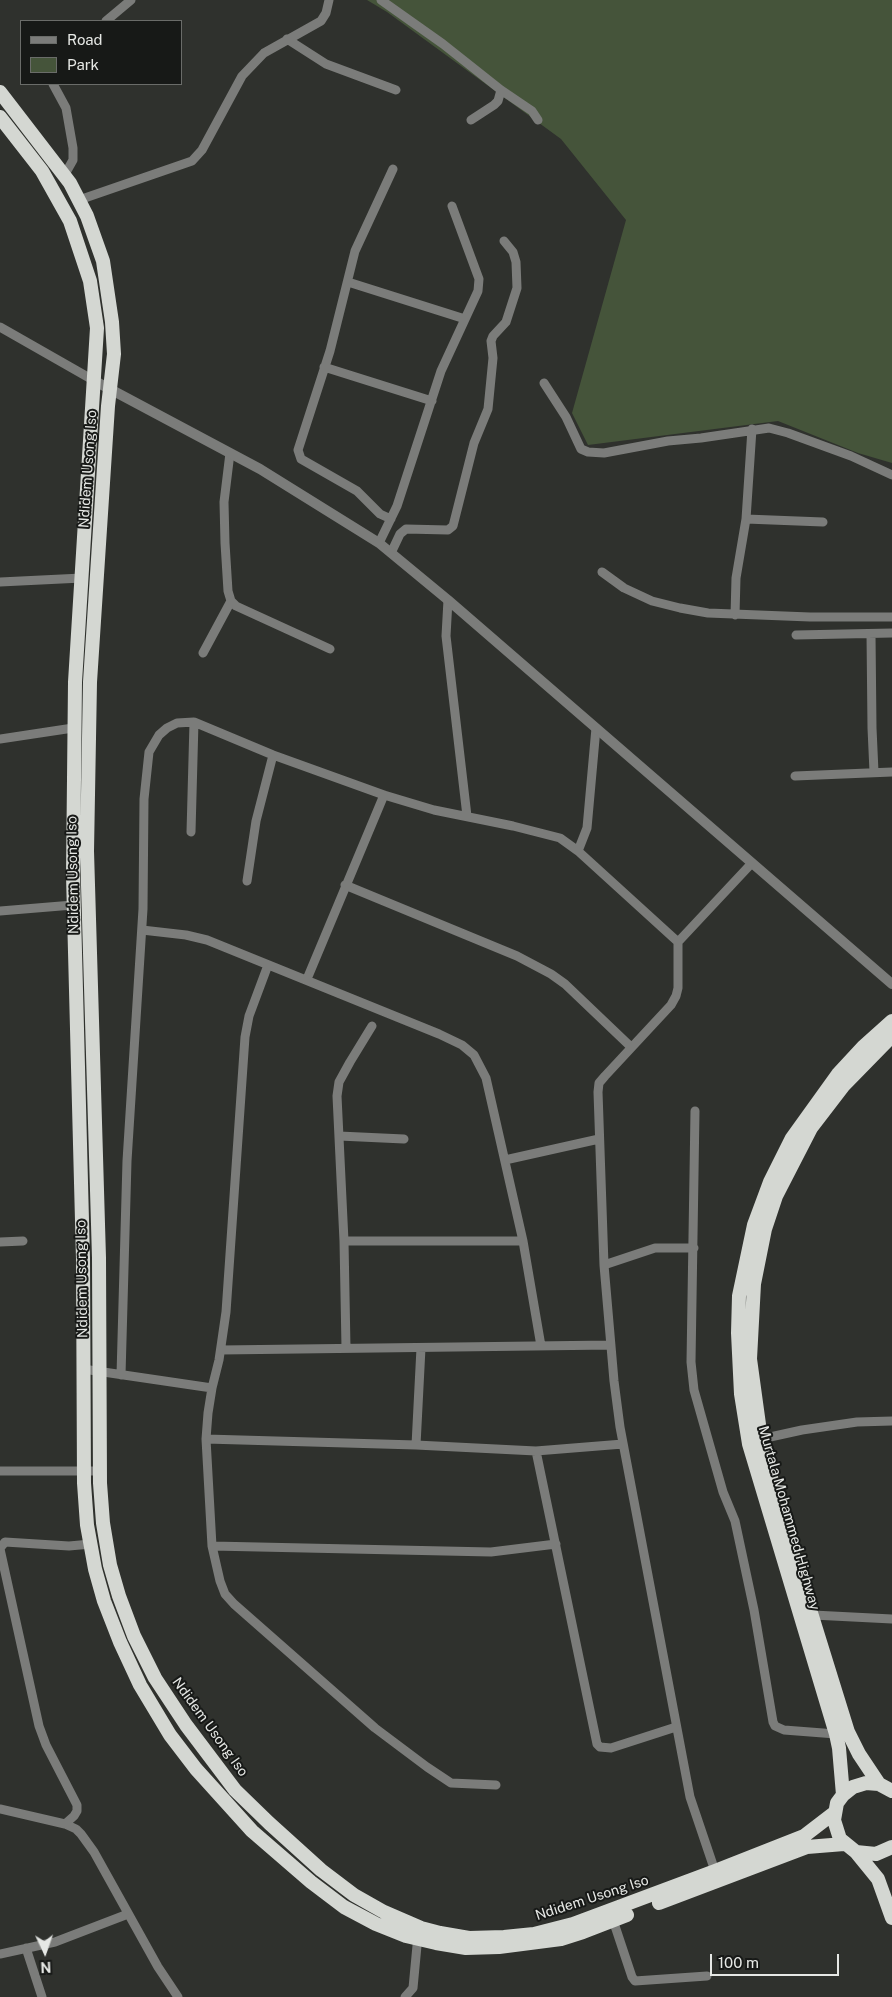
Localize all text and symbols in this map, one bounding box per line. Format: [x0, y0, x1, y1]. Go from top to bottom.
legend [20, 20, 182, 85]
text: Road [67, 31, 103, 48]
text: Park [67, 56, 99, 73]
street label: Ndidem Usong Iso [76, 409, 100, 529]
street label: Ndidem Usong Iso [64, 816, 82, 934]
street label: Ndidem Usong Iso [73, 1220, 91, 1338]
street label: Murtala Mohammed Highway [755, 1424, 823, 1612]
street label: Ndidem Usong Iso [168, 1674, 252, 1780]
street label: Ndidem Usong Iso [533, 1872, 651, 1924]
north arrow [20, 1927, 70, 1977]
scale bar [712, 1944, 841, 1976]
text: 100 m [718, 1954, 759, 1971]
text: N [40, 1959, 52, 1975]

